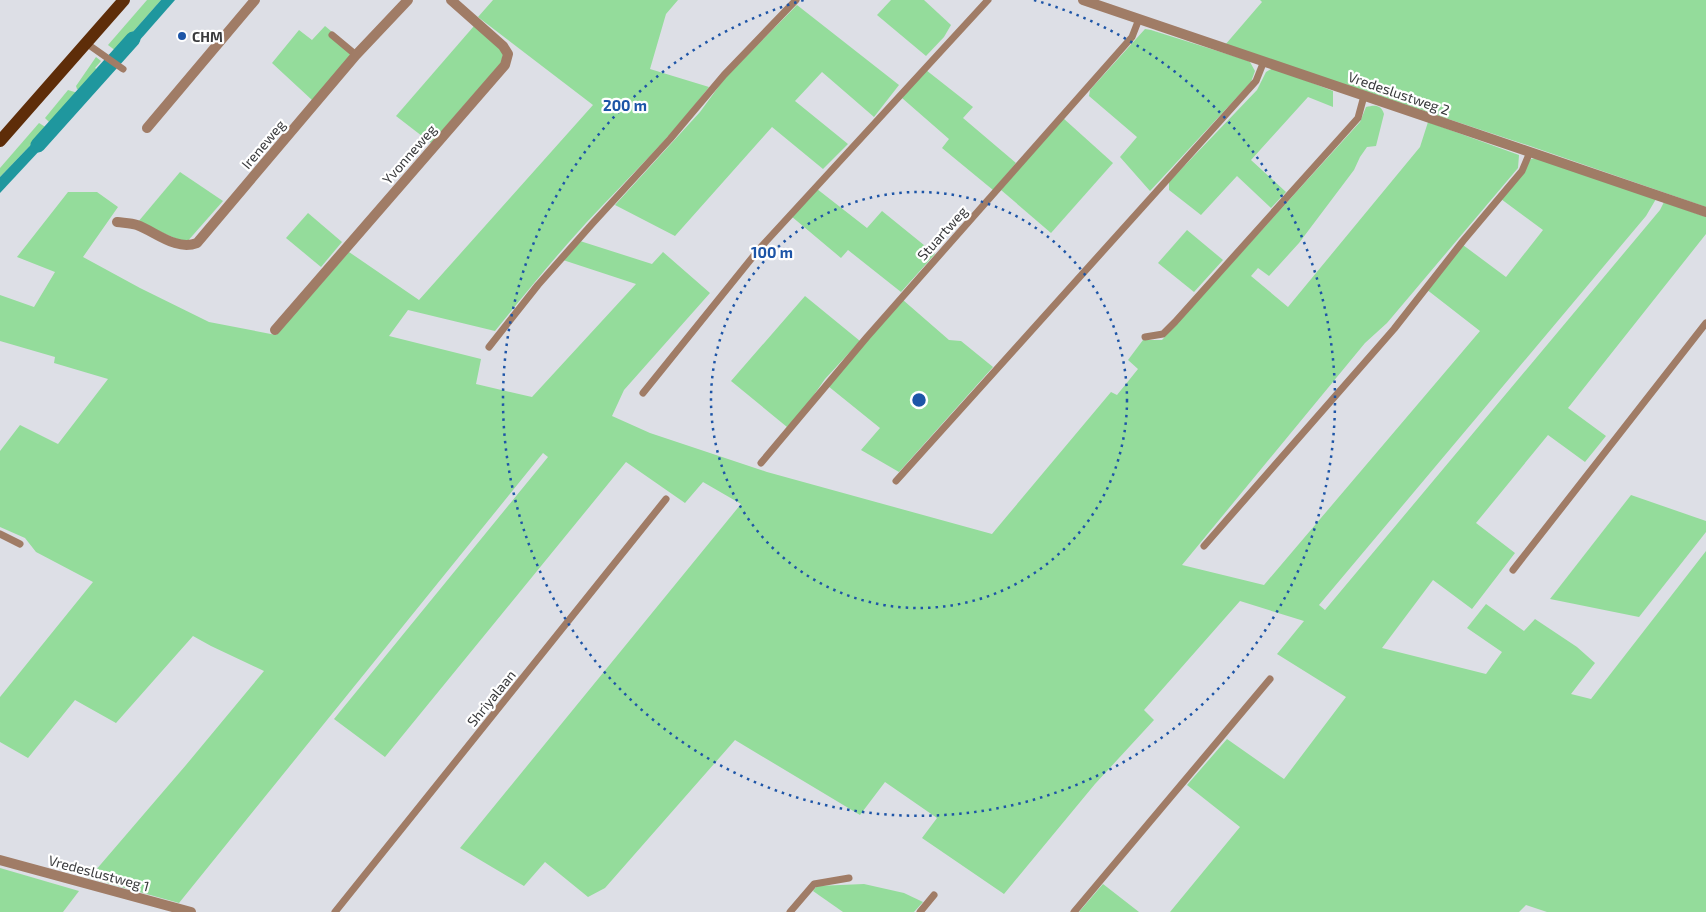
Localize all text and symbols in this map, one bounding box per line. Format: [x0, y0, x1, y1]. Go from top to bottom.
place label: CHM [192, 28, 223, 45]
marker: CHM [176, 30, 188, 42]
street label: Vredeslustweg 2 [1346, 68, 1452, 118]
text: 200 m [603, 96, 647, 114]
street label: Ireneweg [237, 116, 289, 172]
street label: Yvonneweg [378, 120, 440, 187]
street label: Stuartweg [913, 202, 971, 263]
text: 100 m [751, 243, 793, 261]
centre of rings [910, 391, 928, 409]
street label: Shriyalaan [463, 666, 519, 730]
street label: Vredeslustweg 1 [47, 851, 151, 895]

